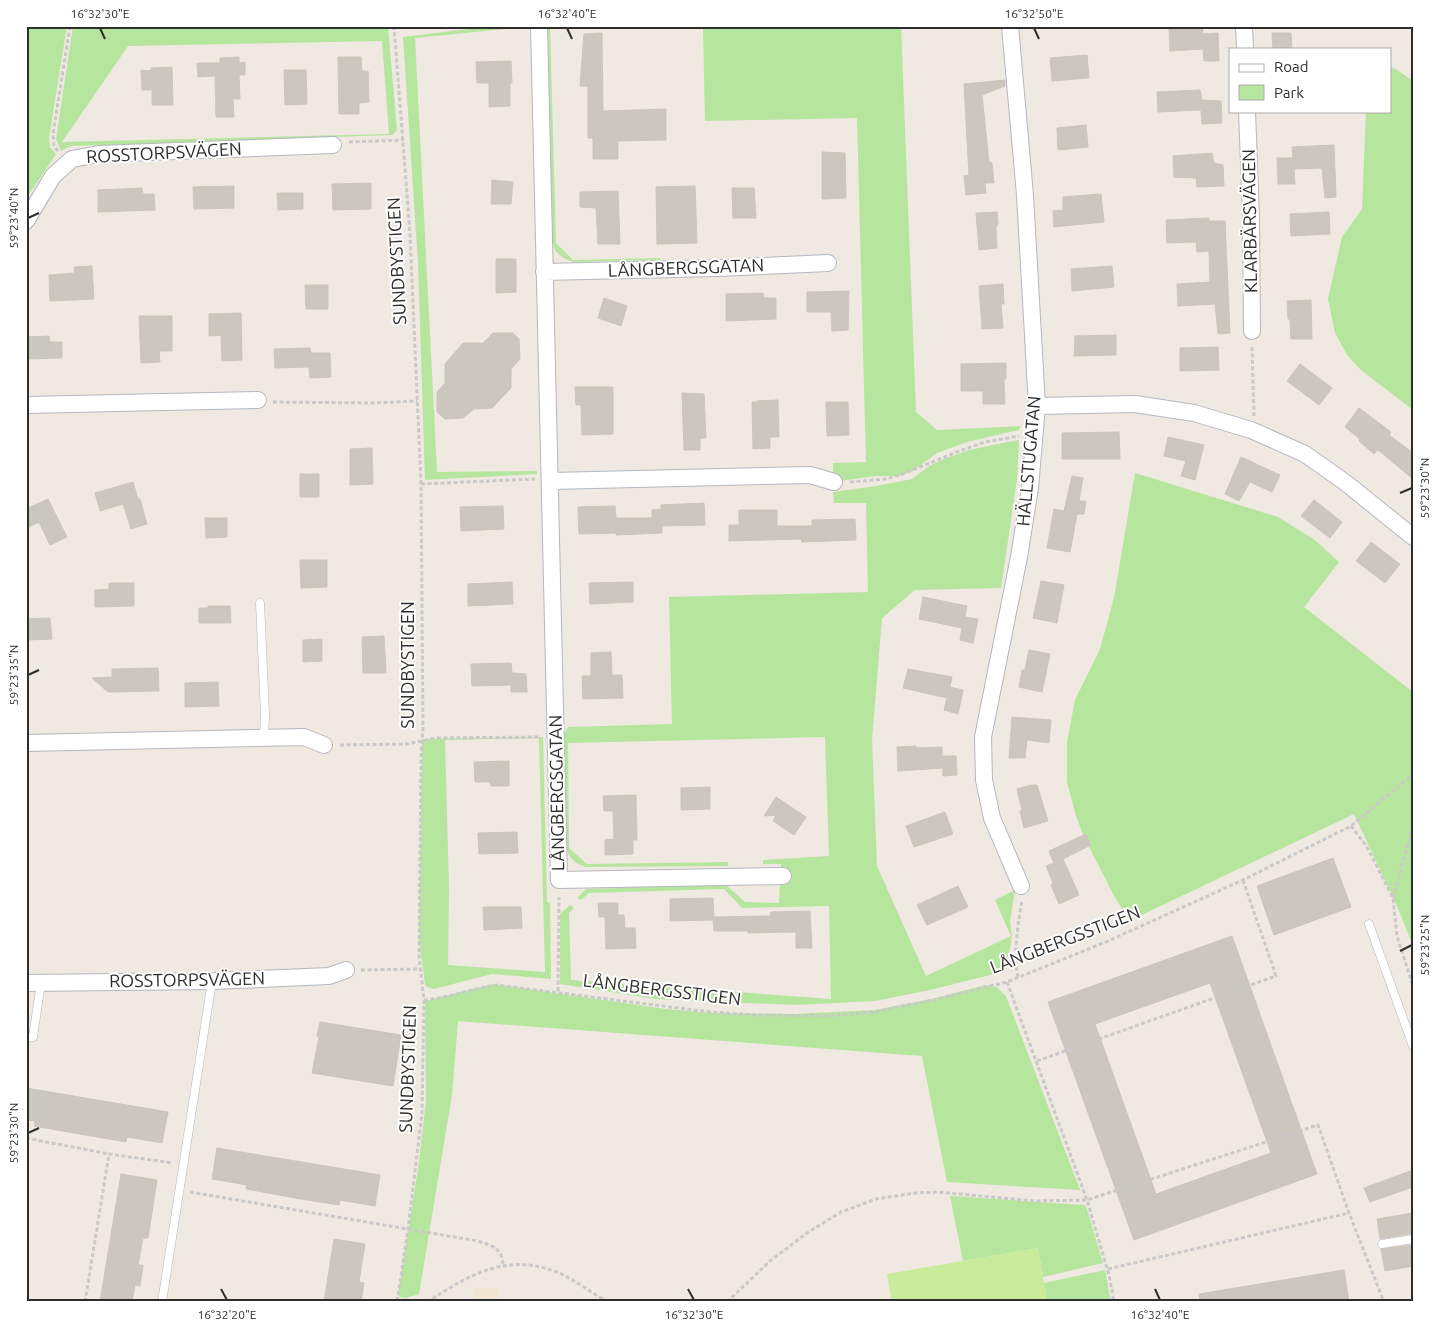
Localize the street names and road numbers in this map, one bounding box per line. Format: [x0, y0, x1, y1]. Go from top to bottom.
street label: ROSSTORPSVÄGEN [86, 138, 242, 166]
street label: KLARBÄRSVÄGEN [1238, 149, 1260, 293]
street label: SUNDBYSTIGEN [383, 197, 409, 325]
street label: LÅNGBERGSGATAN [607, 254, 764, 280]
street label: HÄLLSTUGATAN [1012, 395, 1044, 527]
street label: SUNDBYSTIGEN [397, 601, 417, 729]
street label: LÅNGBERGSGATAN [545, 715, 567, 871]
street label: LÅNGBERGSSTIGEN [987, 901, 1142, 977]
street label: ROSSTORPSVÄGEN [109, 968, 265, 990]
street label: LÅNGBERGSSTIGEN [582, 969, 742, 1009]
street label: SUNDBYSTIGEN [395, 1005, 419, 1133]

